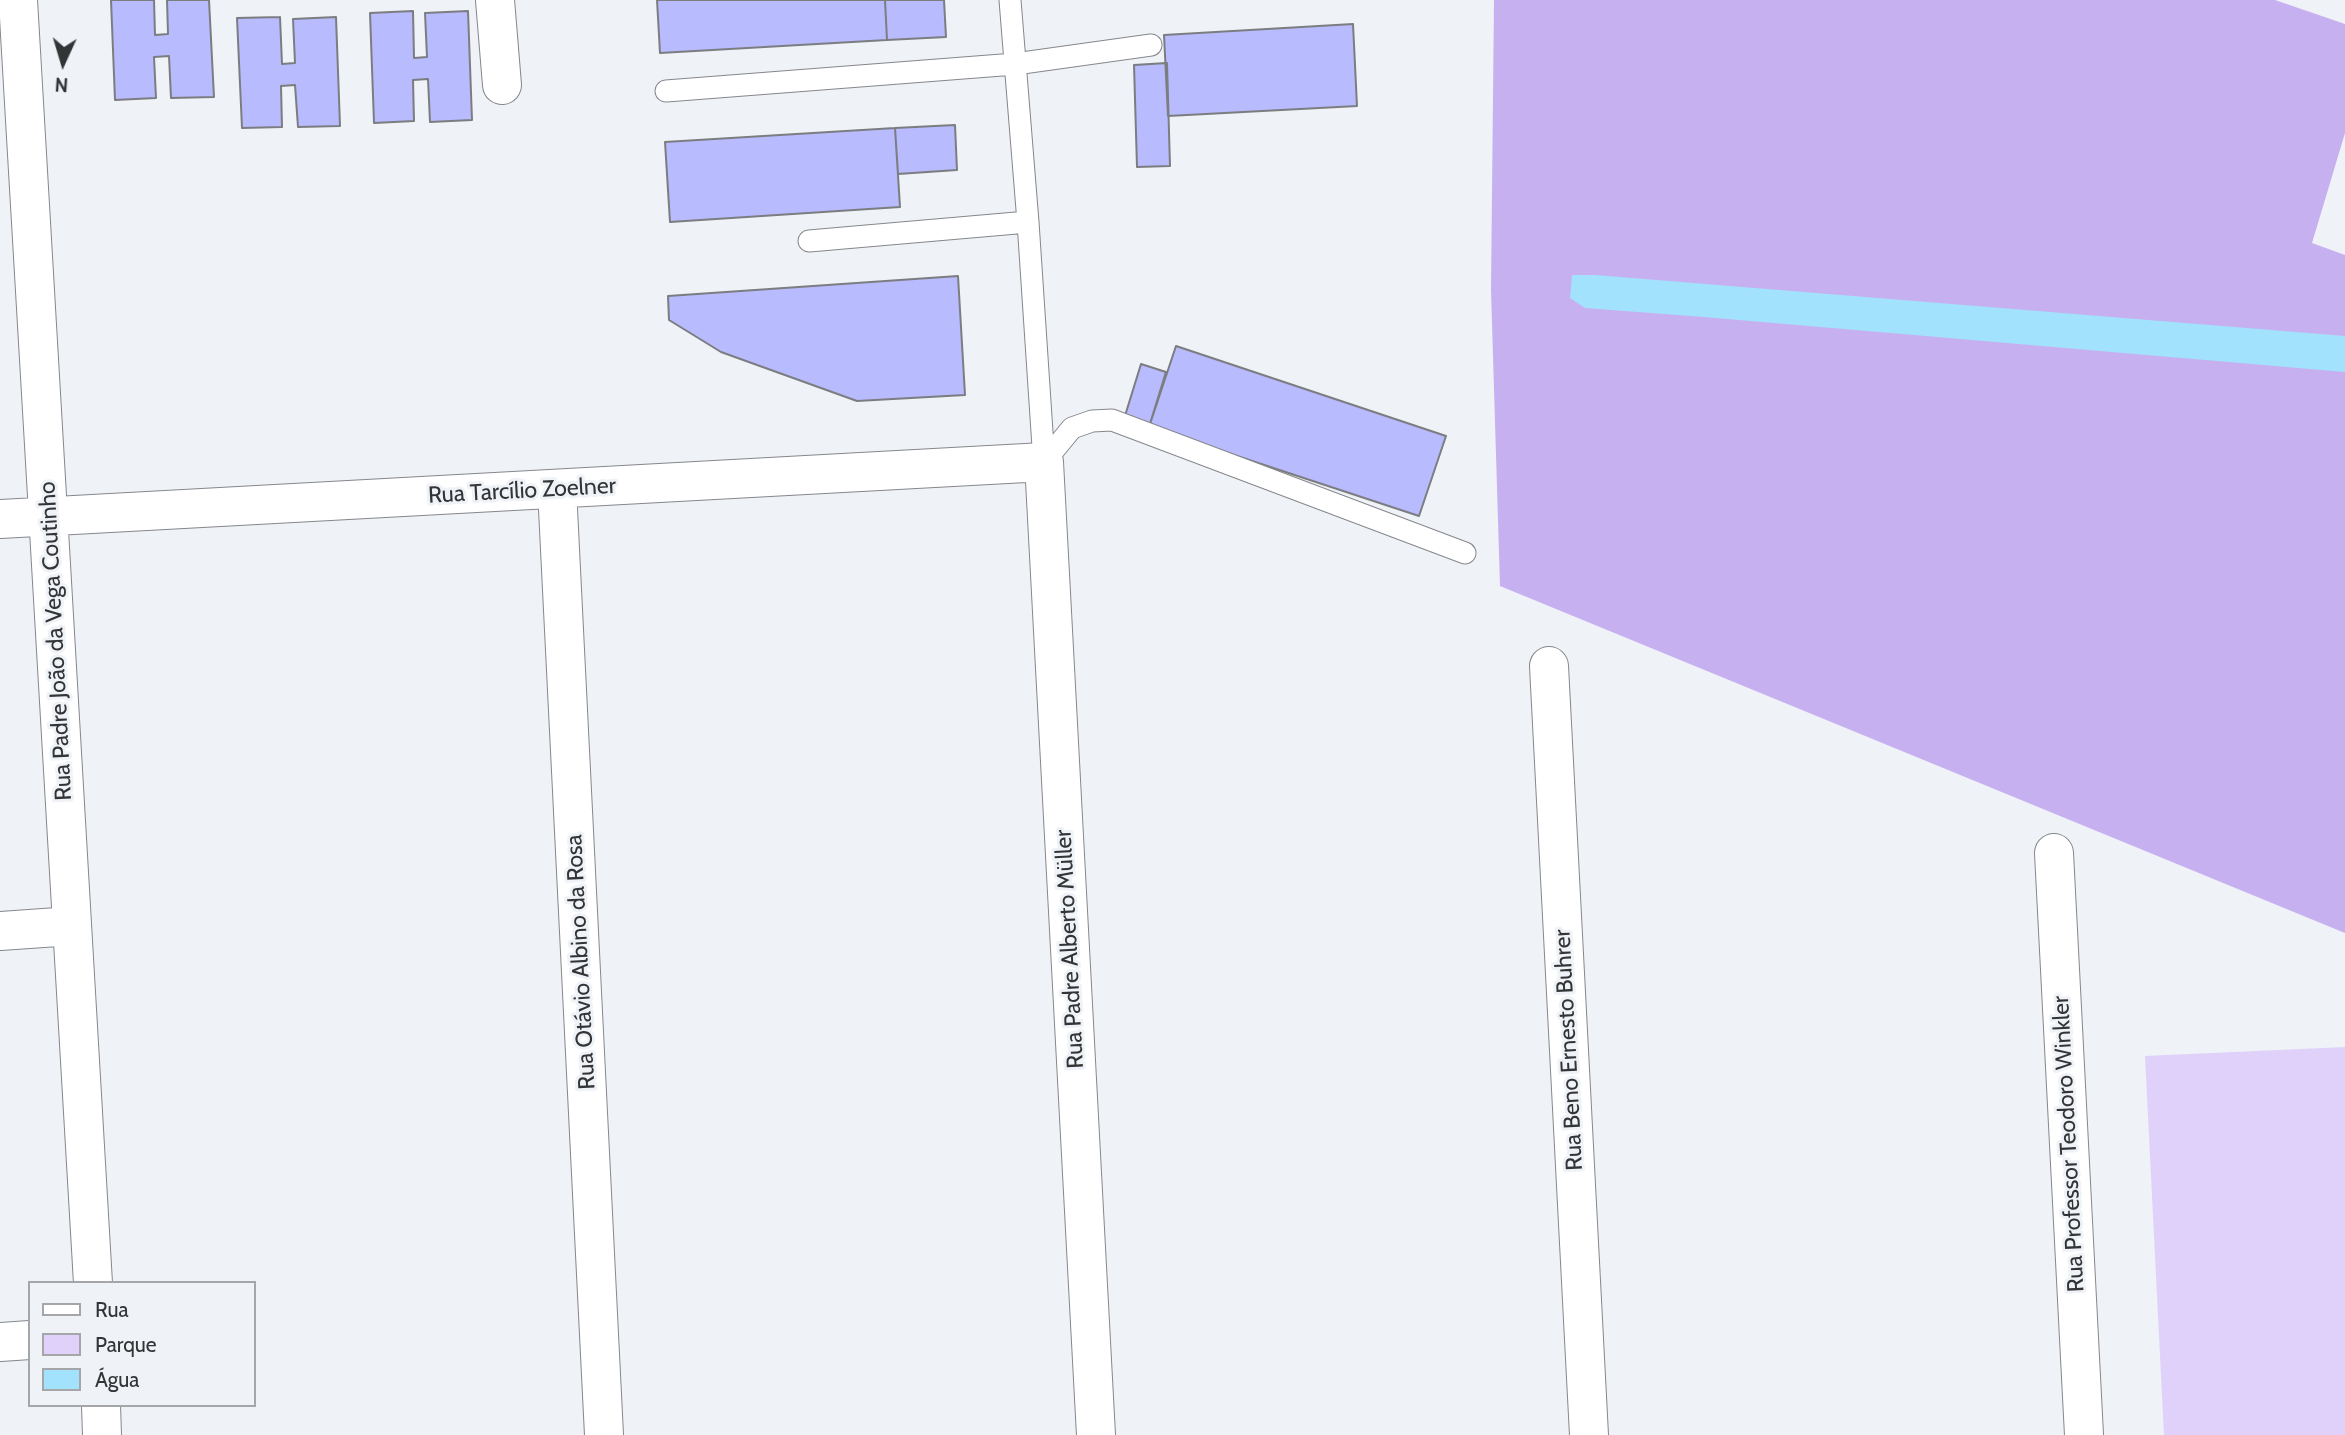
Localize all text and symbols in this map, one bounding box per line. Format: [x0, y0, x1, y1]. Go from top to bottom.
north arrow [28, 28, 98, 98]
text: N [54, 73, 69, 96]
street label: Rua Tarcílio Zoelner [427, 472, 617, 510]
street label: Rua Padre João da Vega Coutinho [34, 481, 78, 801]
street label: Rua Padre Alberto Müller [1050, 829, 1090, 1069]
street label: Rua Otávio Albino da Rosa [561, 834, 601, 1090]
street label: Rua Beno Ernesto Buhrer [1549, 929, 1589, 1171]
street label: Rua Professor Teodoro Winkler [2047, 995, 2091, 1293]
legend [28, 1281, 256, 1407]
text: Rua [95, 1297, 129, 1322]
text: Parque [95, 1332, 157, 1357]
text: Água [95, 1367, 139, 1392]

